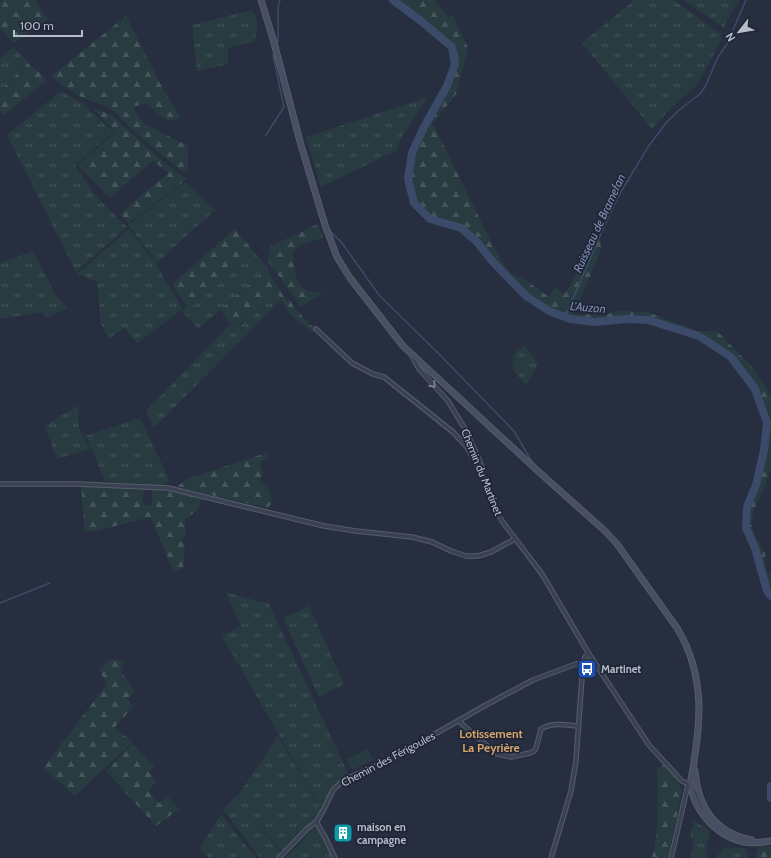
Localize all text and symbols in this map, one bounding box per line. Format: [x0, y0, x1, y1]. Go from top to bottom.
scale bar [14, 12, 82, 38]
north arrow [719, 12, 759, 52]
text: 100 m [20, 18, 54, 33]
text: N [722, 30, 738, 44]
water label: Ruisseau de Bramefan [570, 171, 628, 275]
water label: L'Auzon [570, 298, 606, 316]
one-way arrow [429, 380, 436, 387]
street label: Chemin du Martinet [458, 427, 506, 518]
bus stop icon: Martinet [576, 658, 598, 680]
place label: Martinet [601, 662, 641, 676]
district label: Lotissement La Peyrière [459, 726, 523, 755]
street label: Chemin des Férigoules [339, 728, 438, 790]
place label: maison en campagne [357, 820, 406, 847]
building icon: maison en campagne [332, 822, 354, 844]

